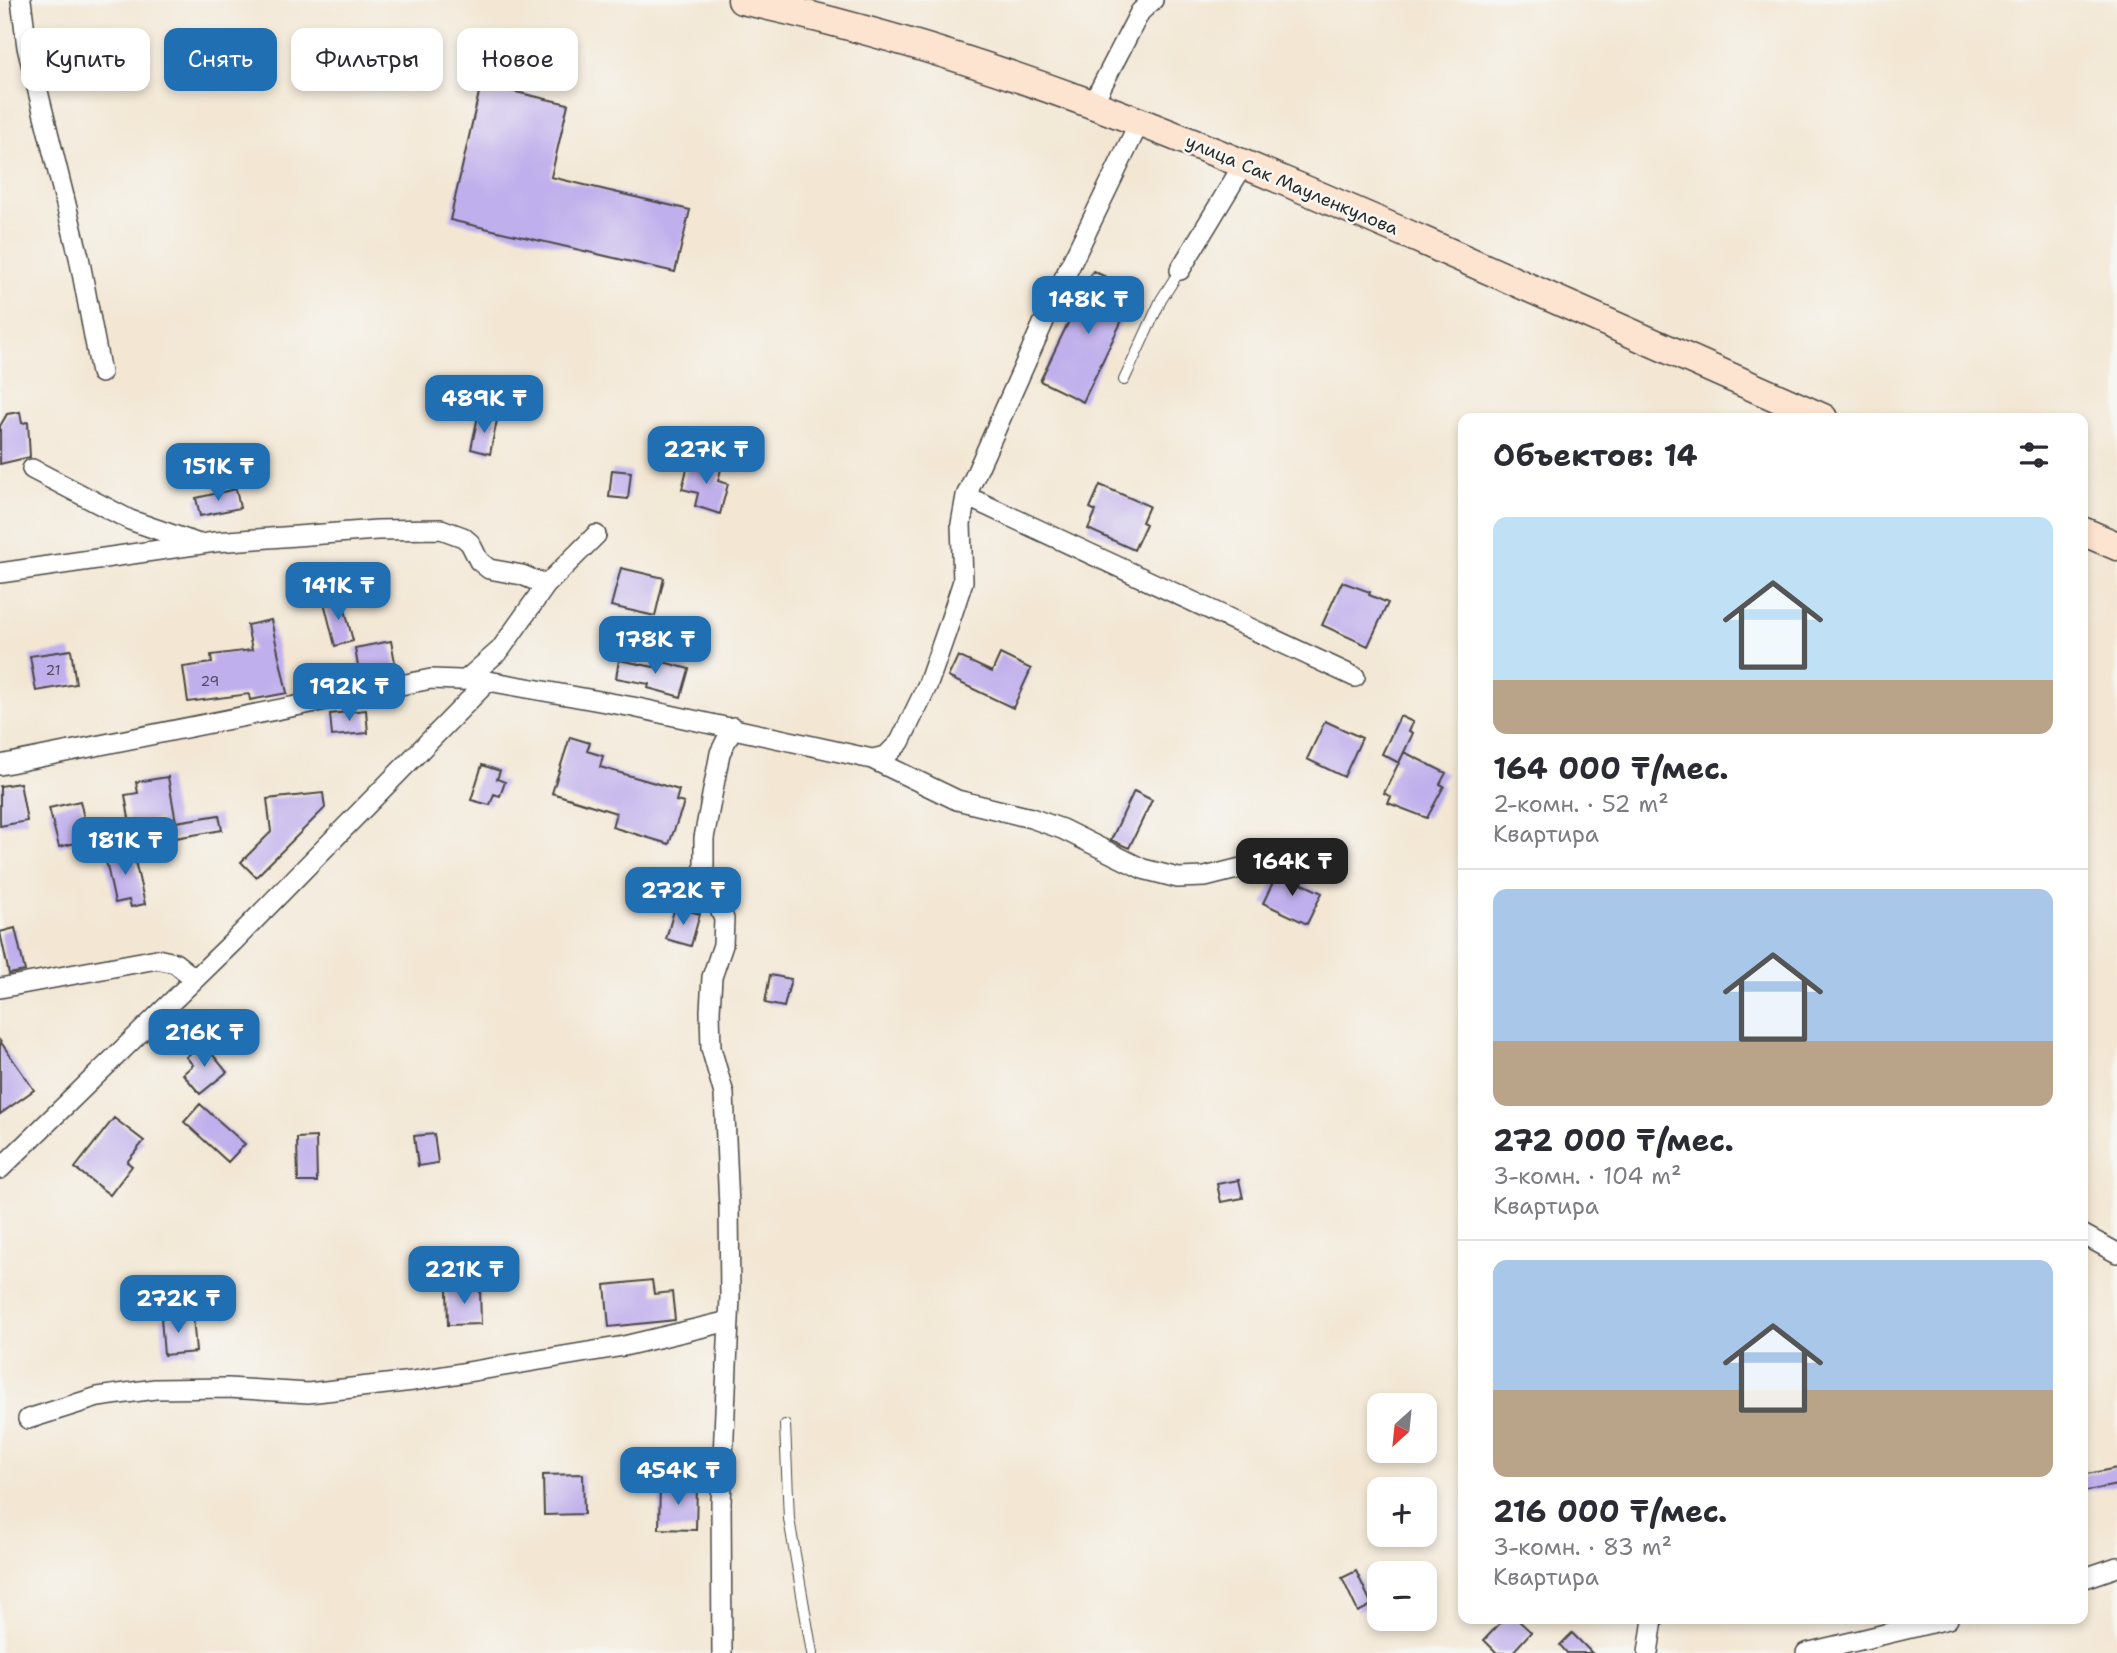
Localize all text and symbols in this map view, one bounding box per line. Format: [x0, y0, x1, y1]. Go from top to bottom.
chip: Купить [21, 28, 150, 91]
chip: Снять [164, 28, 277, 91]
chip: Фильтры [291, 28, 443, 91]
chip: Новое [457, 28, 578, 91]
street label: улица Сак Мауленкулова [1182, 129, 1402, 241]
pin: 148K ₸ [1031, 276, 1145, 336]
text: 148K ₸ [1048, 284, 1128, 314]
pin: 489K ₸ [427, 376, 541, 435]
text: 489K ₸ [441, 383, 527, 413]
pin: 227K ₸ [649, 426, 763, 486]
text: 227K ₸ [664, 434, 748, 464]
text: Объектов: 14 [1493, 435, 1698, 476]
icon: filters [2015, 436, 2053, 474]
pin: 151K ₸ [161, 444, 275, 503]
text: 151K ₸ [182, 451, 254, 481]
pin: 141K ₸ [281, 562, 395, 622]
icon: home [1710, 562, 1836, 688]
text: 141K ₸ [302, 570, 374, 600]
pin: 178K ₸ [598, 616, 712, 676]
text: 178K ₸ [615, 624, 695, 654]
house number: 21 [46, 661, 60, 679]
pin: 192K ₸ [292, 664, 406, 723]
text: 192K ₸ [309, 671, 389, 701]
house number: 29 [201, 672, 219, 690]
text: 164 000 ₸/мес. [1493, 748, 1729, 789]
text: 2-комн. · 52 m² [1493, 789, 1669, 819]
pin: 181K ₸ [68, 818, 182, 877]
text: Квартира [1493, 819, 1599, 849]
text: 181K ₸ [88, 825, 162, 855]
pin: 164K ₸ [1235, 838, 1349, 898]
text: 164K ₸ [1252, 846, 1332, 876]
pin: 272K ₸ [626, 867, 740, 927]
text: 272K ₸ [641, 875, 725, 905]
icon: home [1710, 934, 1836, 1060]
pin: 216K ₸ [147, 1010, 261, 1069]
text: 216K ₸ [165, 1017, 243, 1047]
text: 272 000 ₸/мес. [1493, 1120, 1734, 1161]
text: 3-комн. · 104 m² [1493, 1161, 1682, 1191]
text: Квартира [1493, 1191, 1599, 1221]
pin: 221K ₸ [407, 1246, 521, 1306]
text: 221K ₸ [424, 1254, 504, 1284]
pin: 272K ₸ [121, 1276, 235, 1335]
text: 272K ₸ [136, 1283, 220, 1313]
icon: home [1710, 1305, 1836, 1431]
north arrow [1367, 1393, 1437, 1463]
map controls [1367, 1393, 1437, 1631]
pin: 454K ₸ [621, 1448, 735, 1507]
text: 454K ₸ [636, 1455, 720, 1485]
button: + [1367, 1477, 1437, 1547]
text: 216 000 ₸/мес. [1493, 1491, 1727, 1532]
text: 3-комн. · 83 m² [1493, 1532, 1672, 1562]
button: − [1367, 1561, 1437, 1631]
text: Квартира [1493, 1562, 1599, 1592]

